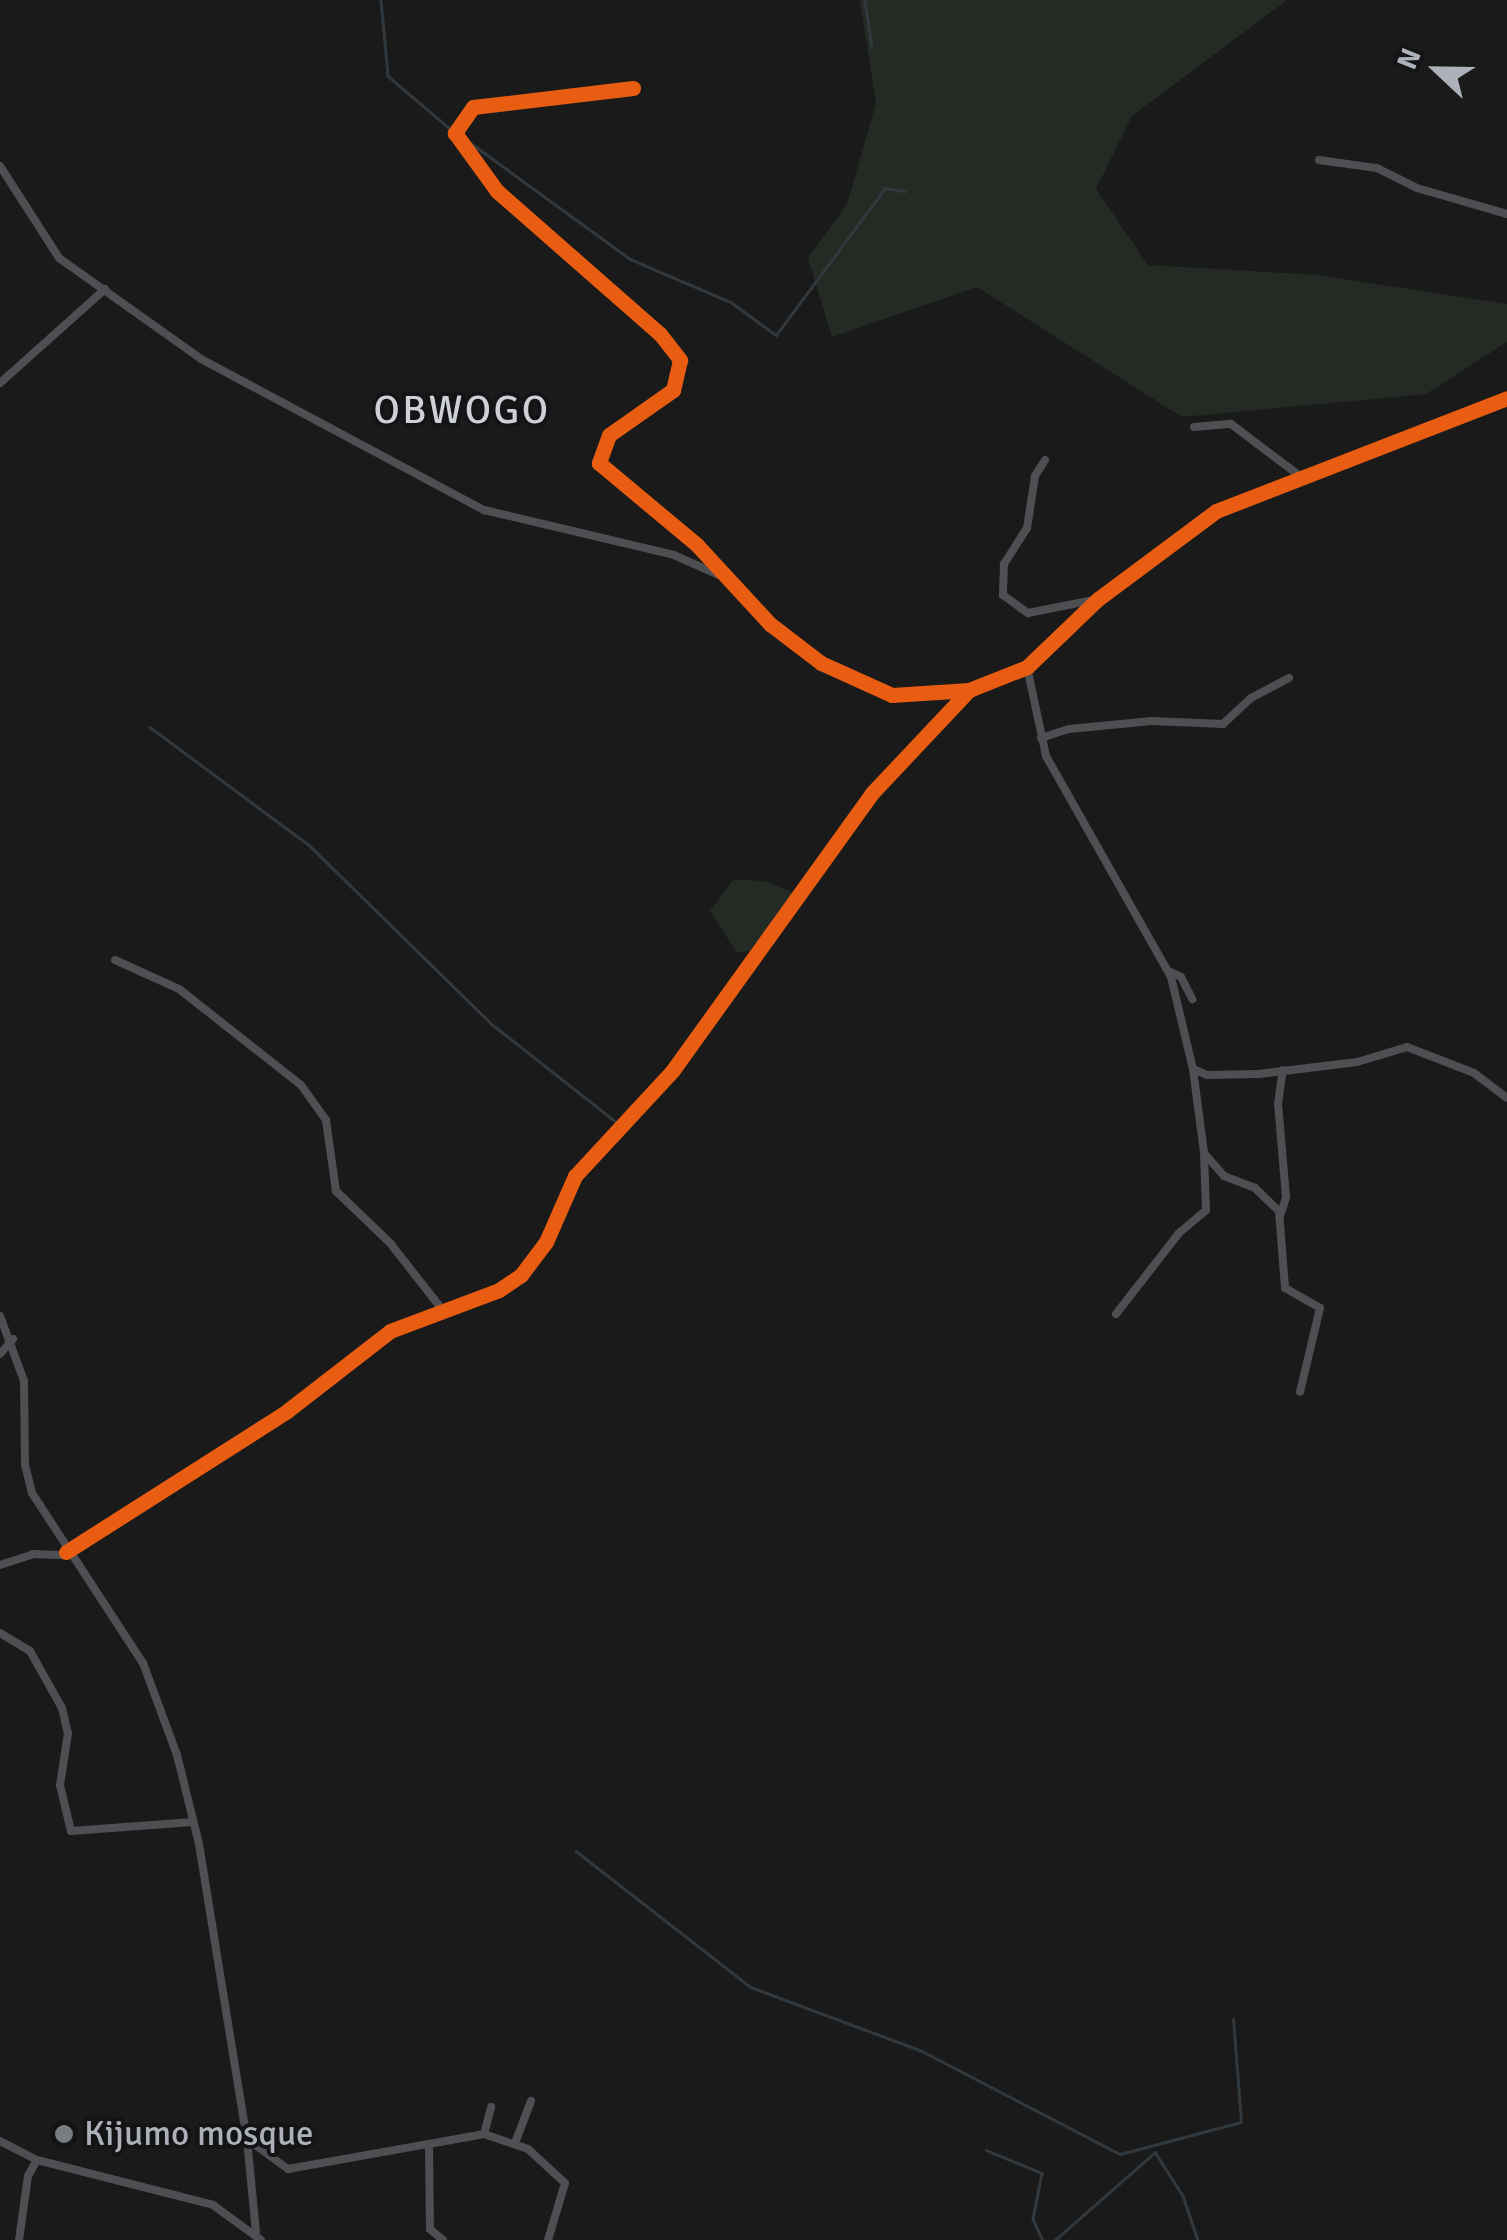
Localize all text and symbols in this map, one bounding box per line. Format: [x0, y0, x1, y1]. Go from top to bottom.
north arrow [1387, 20, 1487, 120]
text: N [1390, 43, 1429, 74]
district label: OBWOGO [373, 386, 551, 434]
place label: Kijumo mosque [84, 2113, 314, 2155]
marker: Kijumo mosque [53, 2123, 75, 2145]

